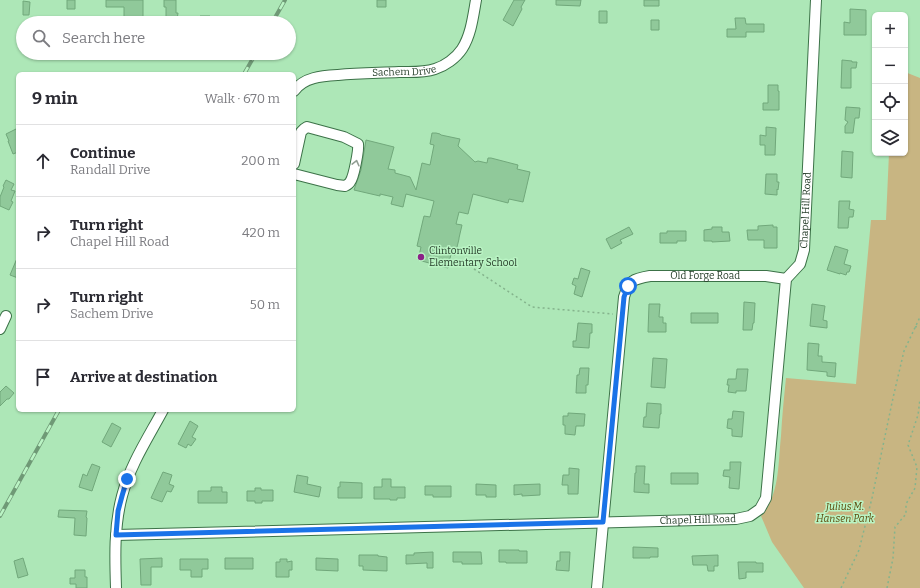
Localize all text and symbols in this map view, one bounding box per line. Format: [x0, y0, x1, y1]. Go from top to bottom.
map controls [872, 12, 908, 156]
button: + [872, 12, 908, 48]
search box [16, 16, 296, 60]
icon: search [30, 27, 52, 49]
text: Search here [62, 29, 145, 47]
button: − [872, 48, 908, 84]
street label: Sachem Drive [372, 63, 438, 79]
button: locate [872, 84, 908, 120]
text: 9 min [32, 88, 78, 109]
text: Walk · 670 m [205, 91, 280, 106]
button: layers [872, 120, 908, 156]
text: Continue [70, 144, 136, 162]
icon: ahead [32, 150, 54, 172]
text: 200 m [241, 153, 280, 168]
one-way arrow [351, 160, 359, 166]
text: Randall Drive [70, 162, 150, 177]
street label: Chapel Hill Road [798, 172, 814, 249]
text: Turn right [70, 216, 143, 234]
icon: right [32, 222, 54, 244]
text: 420 m [242, 225, 280, 240]
text: Chapel Hill Road [70, 234, 169, 249]
place label: Clintonville Elementary School [429, 245, 517, 269]
marker: Clintonville Elementary School [416, 252, 426, 262]
street label: Old Forge Road [670, 270, 740, 282]
route start [619, 277, 637, 295]
text: Turn right [70, 288, 143, 306]
icon: right [32, 294, 54, 316]
text: 50 m [250, 297, 280, 312]
text: Sachem Drive [70, 306, 153, 321]
icon: arrive [32, 366, 54, 388]
text: Arrive at destination [70, 368, 217, 386]
route end [118, 470, 136, 488]
park label: Julius M. Hansen Park [816, 501, 875, 525]
street label: Chapel Hill Road [659, 513, 736, 527]

